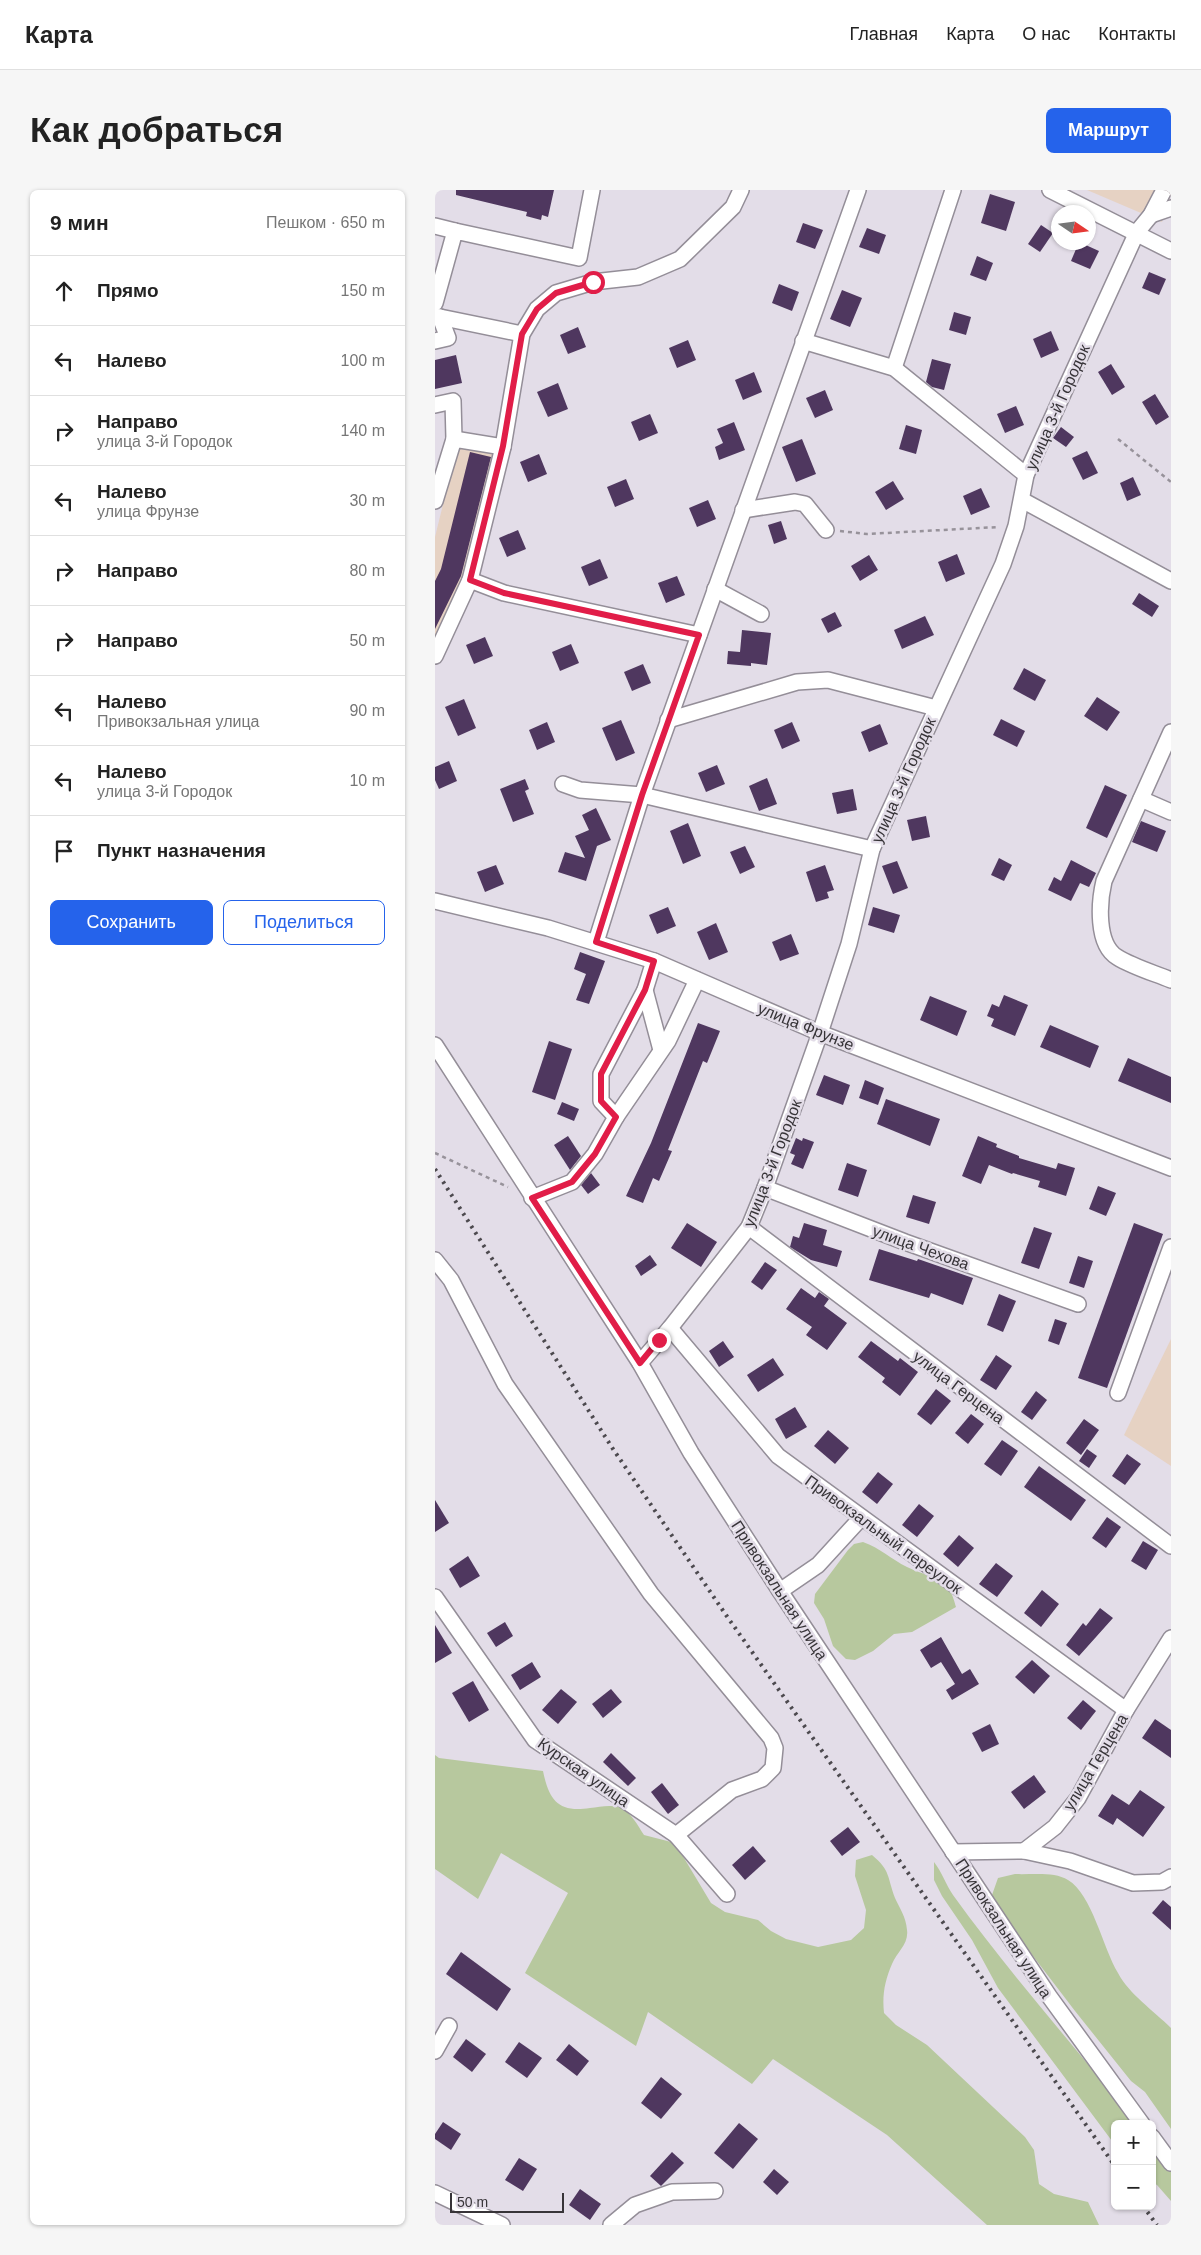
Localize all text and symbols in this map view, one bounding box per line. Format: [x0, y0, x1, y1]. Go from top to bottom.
text: Карта [25, 21, 93, 48]
text: Главная [850, 24, 918, 44]
text: Карта [946, 24, 994, 44]
text: О нас [1022, 24, 1070, 44]
text: Контакты [1098, 24, 1176, 44]
button: Маршрут [1046, 108, 1171, 153]
text: Как добраться [30, 110, 283, 149]
north arrow [1051, 205, 1096, 250]
text: 9 мин [50, 211, 109, 234]
text: Пешком · 650 m [266, 214, 385, 231]
route start [582, 271, 605, 294]
icon: ahead [50, 277, 78, 305]
text: Прямо [97, 280, 159, 301]
text: 150 m [341, 282, 385, 299]
street label: улица 3-й Городок [1022, 341, 1093, 472]
icon: left [50, 347, 78, 375]
text: Налево [97, 350, 167, 371]
text: 100 m [341, 352, 385, 369]
text: Направо [97, 411, 178, 432]
icon: right [50, 417, 78, 445]
text: 140 m [341, 422, 385, 439]
text: улица 3-й Городок [97, 433, 232, 450]
text: Налево [97, 481, 167, 502]
icon: left [50, 487, 78, 515]
text: 30 m [349, 492, 385, 509]
text: улица Фрунзе [97, 503, 199, 520]
icon: right [50, 557, 78, 585]
text: Направо [97, 560, 178, 581]
text: 80 m [349, 562, 385, 579]
icon: right [50, 627, 78, 655]
text: Направо [97, 630, 178, 651]
text: 50 m [349, 632, 385, 649]
text: Налево [97, 691, 167, 712]
icon: left [50, 697, 78, 725]
text: 90 m [349, 702, 385, 719]
text: Привокзальная улица [97, 713, 259, 730]
street label: улица 3-й Городок [868, 714, 939, 845]
text: Налево [97, 761, 167, 782]
icon: left [50, 767, 78, 795]
text: 10 m [349, 772, 385, 789]
text: улица 3-й Городок [97, 783, 232, 800]
icon: arrive [50, 837, 78, 865]
text: Пункт назначения [97, 840, 266, 861]
button: Сохранить [50, 900, 213, 945]
button: Поделиться [223, 900, 385, 945]
street label: улица Фрунзе [755, 999, 856, 1054]
street label: улица 3-й Городок [740, 1096, 805, 1229]
street label: улица Чехова [870, 1222, 972, 1273]
route end [648, 1329, 671, 1352]
street label: улица Герцена [910, 1348, 1008, 1427]
street label: Привокзальный переулок [802, 1472, 966, 1598]
street label: Привокзальная улица [728, 1518, 831, 1663]
street label: улица Герцена [1060, 1711, 1131, 1814]
street label: Курская улица [535, 1735, 633, 1810]
street label: Привокзальная улица [952, 1856, 1055, 2001]
map controls [1111, 2120, 1156, 2210]
button: + [1111, 2120, 1156, 2165]
button: − [1111, 2165, 1156, 2210]
scale bar [450, 2190, 564, 2213]
text: 50 m [457, 2194, 488, 2210]

